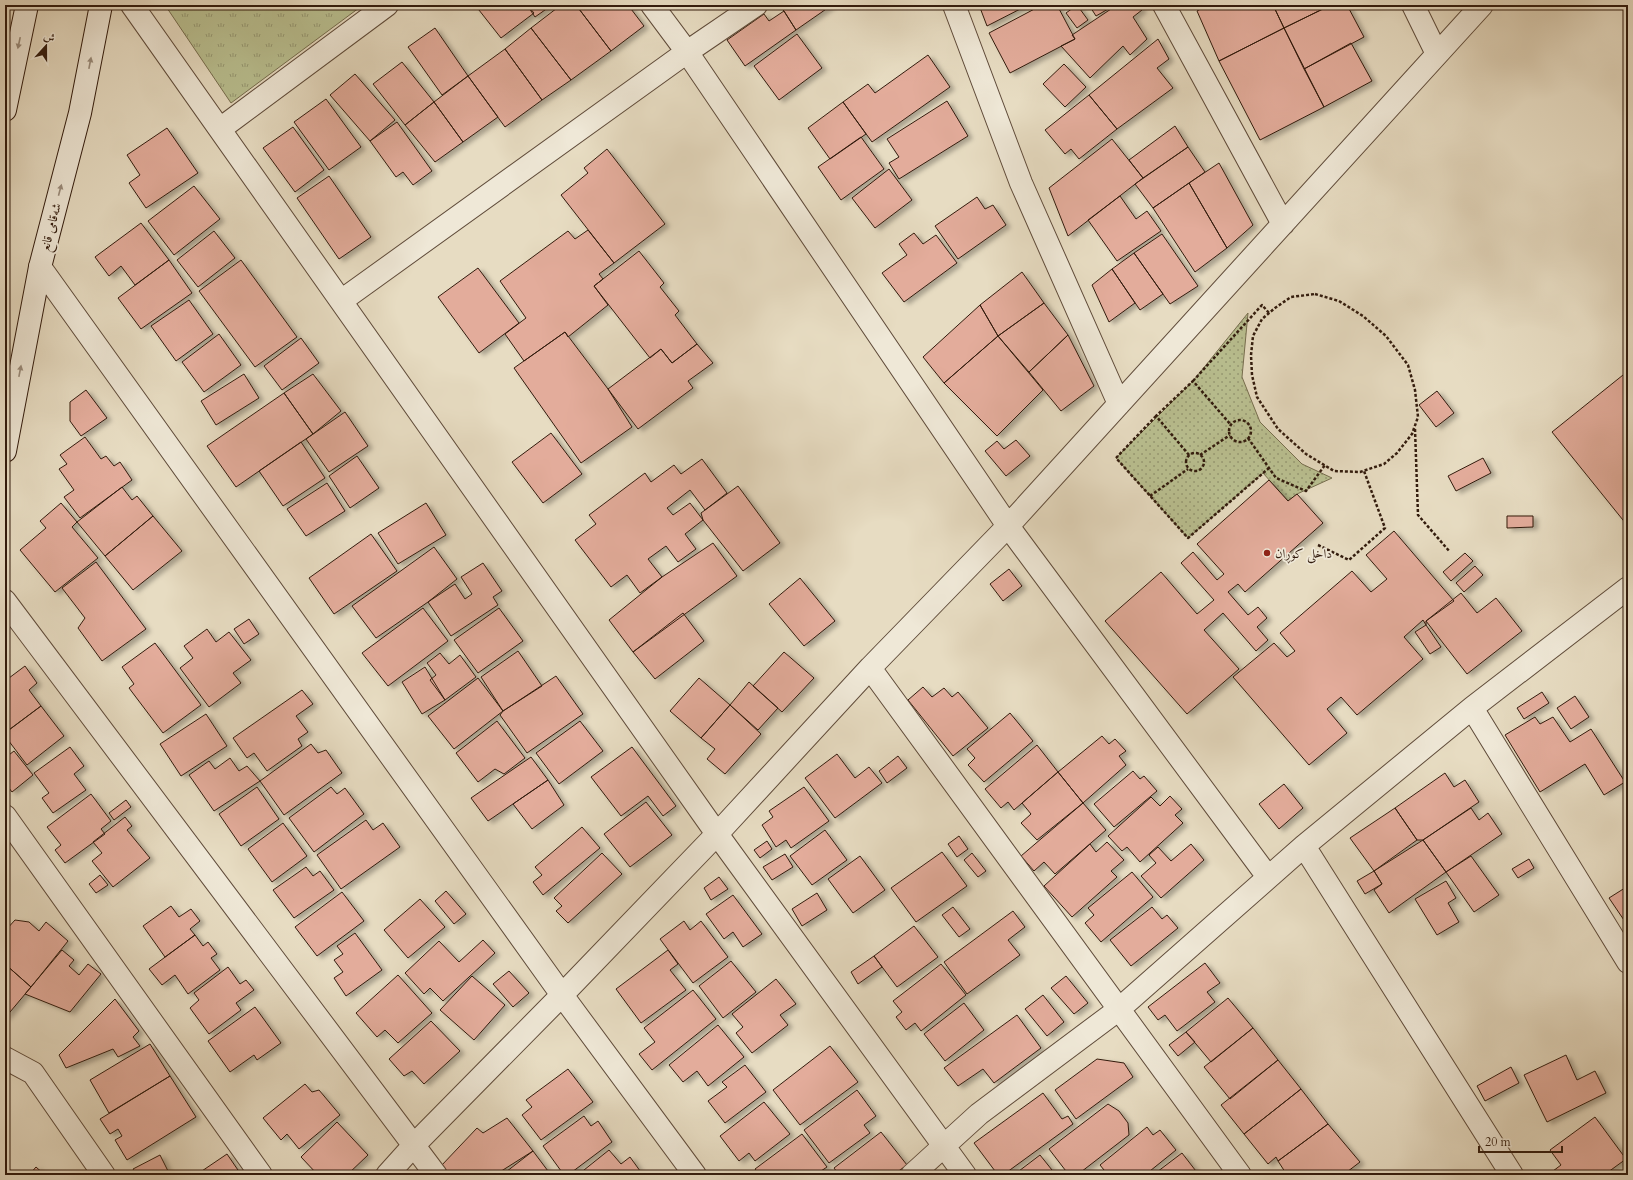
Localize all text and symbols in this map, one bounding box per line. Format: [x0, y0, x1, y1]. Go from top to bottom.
north arrow [26, 26, 66, 66]
text: ش [42, 28, 57, 46]
one-way arrow [16, 37, 22, 49]
one-way arrow [87, 57, 93, 69]
one-way arrow [57, 184, 63, 196]
street label: شەقامی قانع [36, 201, 69, 254]
one-way arrow [17, 365, 23, 378]
place label: داخلی کوڕان [1275, 545, 1332, 564]
marker: داخلی کوڕان [1262, 548, 1272, 558]
scale bar [1479, 1128, 1562, 1154]
text: 20 m [1485, 1134, 1512, 1150]

